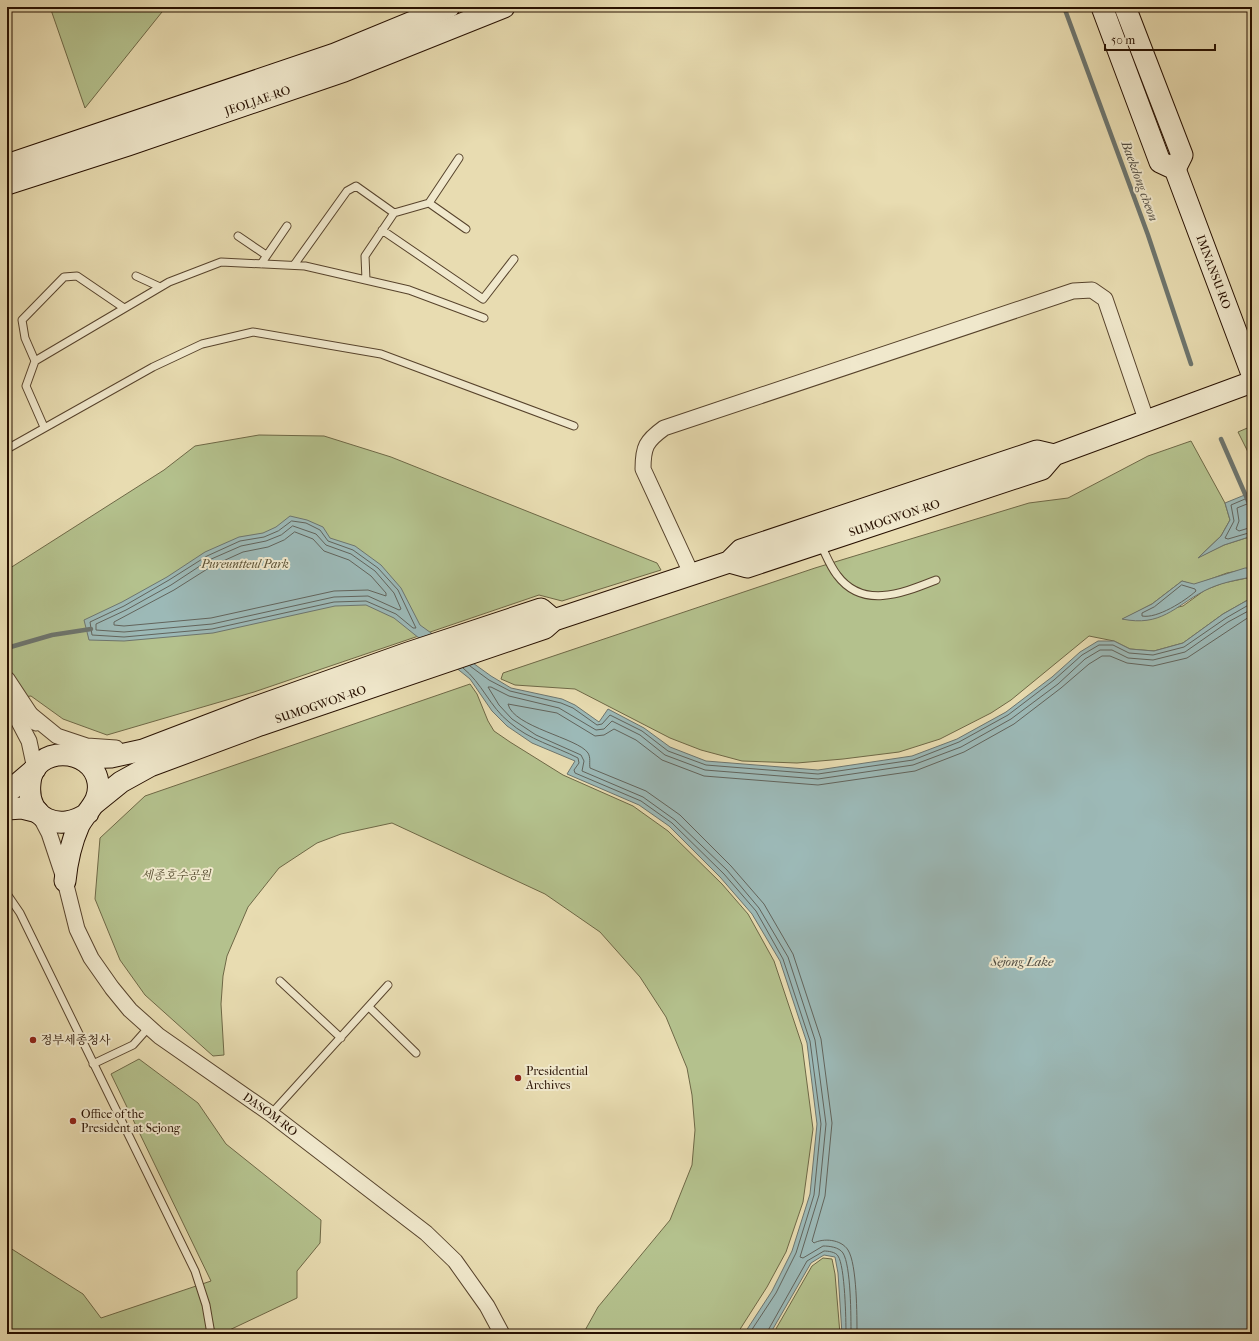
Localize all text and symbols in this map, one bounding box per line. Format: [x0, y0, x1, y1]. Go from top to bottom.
scale bar [1105, 26, 1215, 52]
text: 50 m [1111, 33, 1135, 47]
street label: JEOLJAE-RO [222, 83, 292, 119]
water label: Baekdong cheon [1118, 138, 1161, 223]
street label: IMNANSU-RO [1193, 233, 1234, 311]
street label: SUMOGWON-RO [847, 496, 942, 540]
park label: Pureuntteul Park [200, 557, 289, 571]
street label: SUMOGWON-RO [273, 682, 368, 726]
park label: 세종호수공원 [141, 868, 212, 882]
water label: Sejong Lake [990, 954, 1054, 969]
place label: 정부세종청사 [41, 1033, 111, 1047]
marker: 정부세종청사 [28, 1035, 38, 1045]
place label: Presidential Archives [525, 1064, 589, 1092]
marker: Presidential Archives [513, 1073, 523, 1083]
street label: DASOM-RO [240, 1090, 300, 1139]
place label: Office of the President at Sejong [81, 1107, 181, 1135]
marker: Office of the President at Sejong [68, 1116, 78, 1126]

